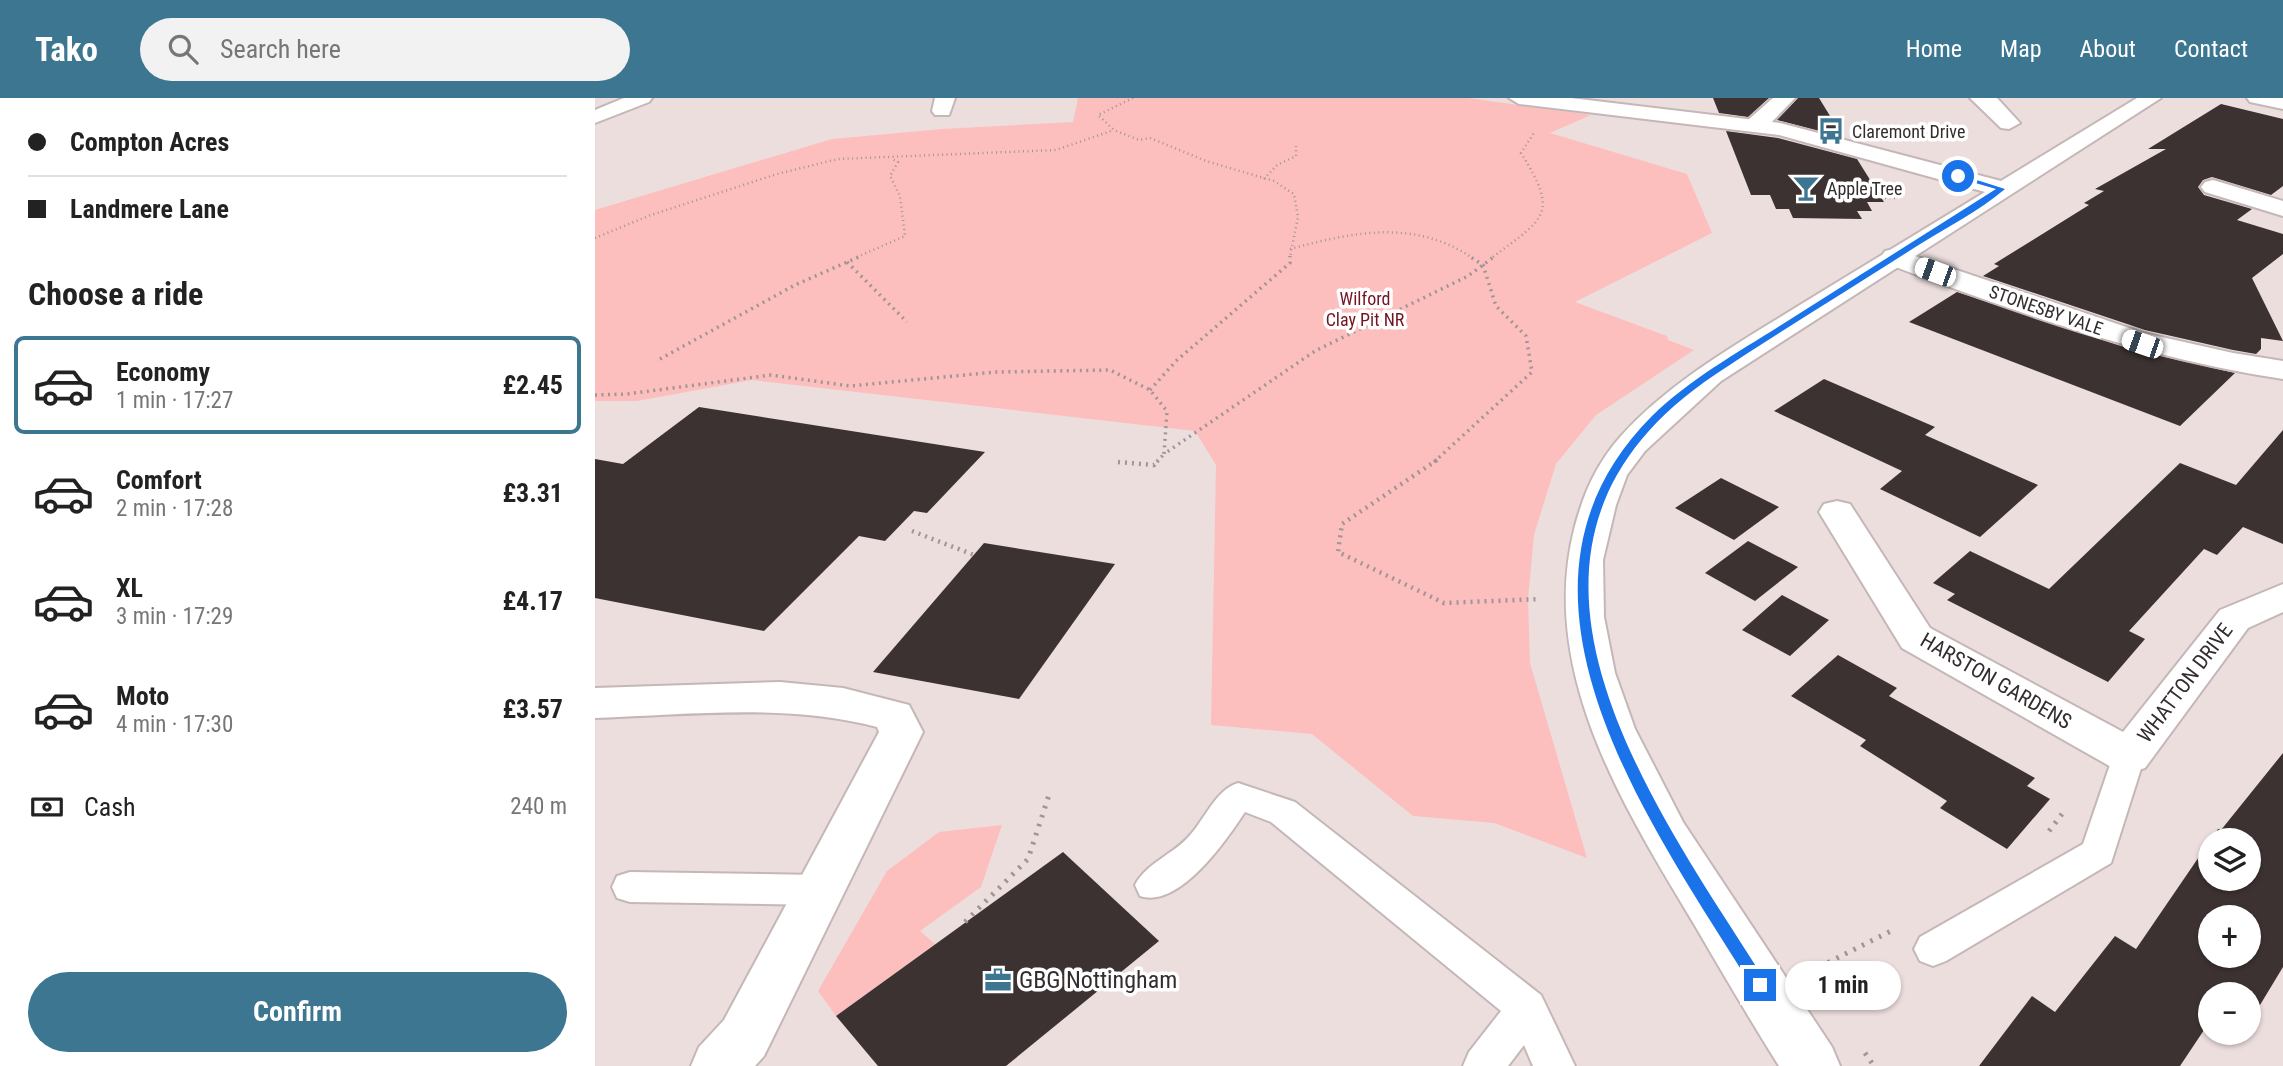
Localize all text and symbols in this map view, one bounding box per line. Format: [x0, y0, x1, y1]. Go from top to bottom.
search box [140, 18, 630, 81]
text: Tako [35, 30, 98, 69]
icon: search [164, 30, 202, 68]
text: Search here [220, 34, 341, 64]
text: Home [1906, 35, 1962, 63]
text: Map [2000, 35, 2042, 63]
text: About [2080, 35, 2136, 63]
text: Contact [2174, 35, 2248, 63]
bus stop icon: Claremont Drive [1816, 116, 1846, 146]
place label: Claremont Drive [1852, 121, 1965, 142]
text: Compton Acres [70, 127, 229, 157]
route start [1942, 160, 1974, 192]
bar icon: Apple Tree [1791, 173, 1821, 203]
place label: Apple Tree [1827, 178, 1902, 199]
text: Landmere Lane [70, 194, 229, 224]
car [1912, 255, 1959, 289]
text: Choose a ride [28, 275, 203, 313]
street label: STONESBY VALE [1986, 281, 2106, 339]
park label: Wilford Clay Pit NR [1326, 288, 1405, 330]
car [2119, 327, 2166, 361]
icon: car [32, 354, 95, 417]
text: Economy [116, 357, 210, 387]
text: £2.45 [502, 370, 563, 400]
text: 1 min · 17:27 [116, 387, 233, 414]
icon: car [32, 462, 95, 525]
text: Comfort [116, 465, 202, 495]
text: £3.31 [502, 478, 563, 508]
text: 2 min · 17:28 [116, 495, 233, 522]
icon: car [32, 570, 95, 633]
text: XL [116, 573, 143, 603]
text: £4.17 [502, 586, 563, 616]
text: 3 min · 17:29 [116, 603, 233, 630]
street label: WHATTON DRIVE [2132, 619, 2238, 747]
street label: HARSTON GARDENS [1916, 628, 2076, 734]
icon: car [32, 678, 95, 741]
text: Moto [116, 681, 169, 711]
text: £3.57 [502, 694, 563, 724]
text: 4 min · 17:30 [116, 711, 233, 738]
icon: cash [28, 788, 66, 826]
text: Cash [84, 792, 136, 822]
text: 240 m [510, 793, 567, 820]
map controls [2198, 828, 2261, 1045]
button: layers [2198, 828, 2261, 891]
button: + [2198, 905, 2261, 968]
callout: 1 min [1785, 960, 1900, 1010]
office icon: GBG Nottingham [983, 965, 1013, 995]
place label: GBG Nottingham [1019, 966, 1177, 994]
route end [1744, 969, 1776, 1001]
button: Confirm [28, 972, 567, 1052]
text: 1 min [1817, 972, 1869, 999]
button: − [2198, 982, 2261, 1045]

